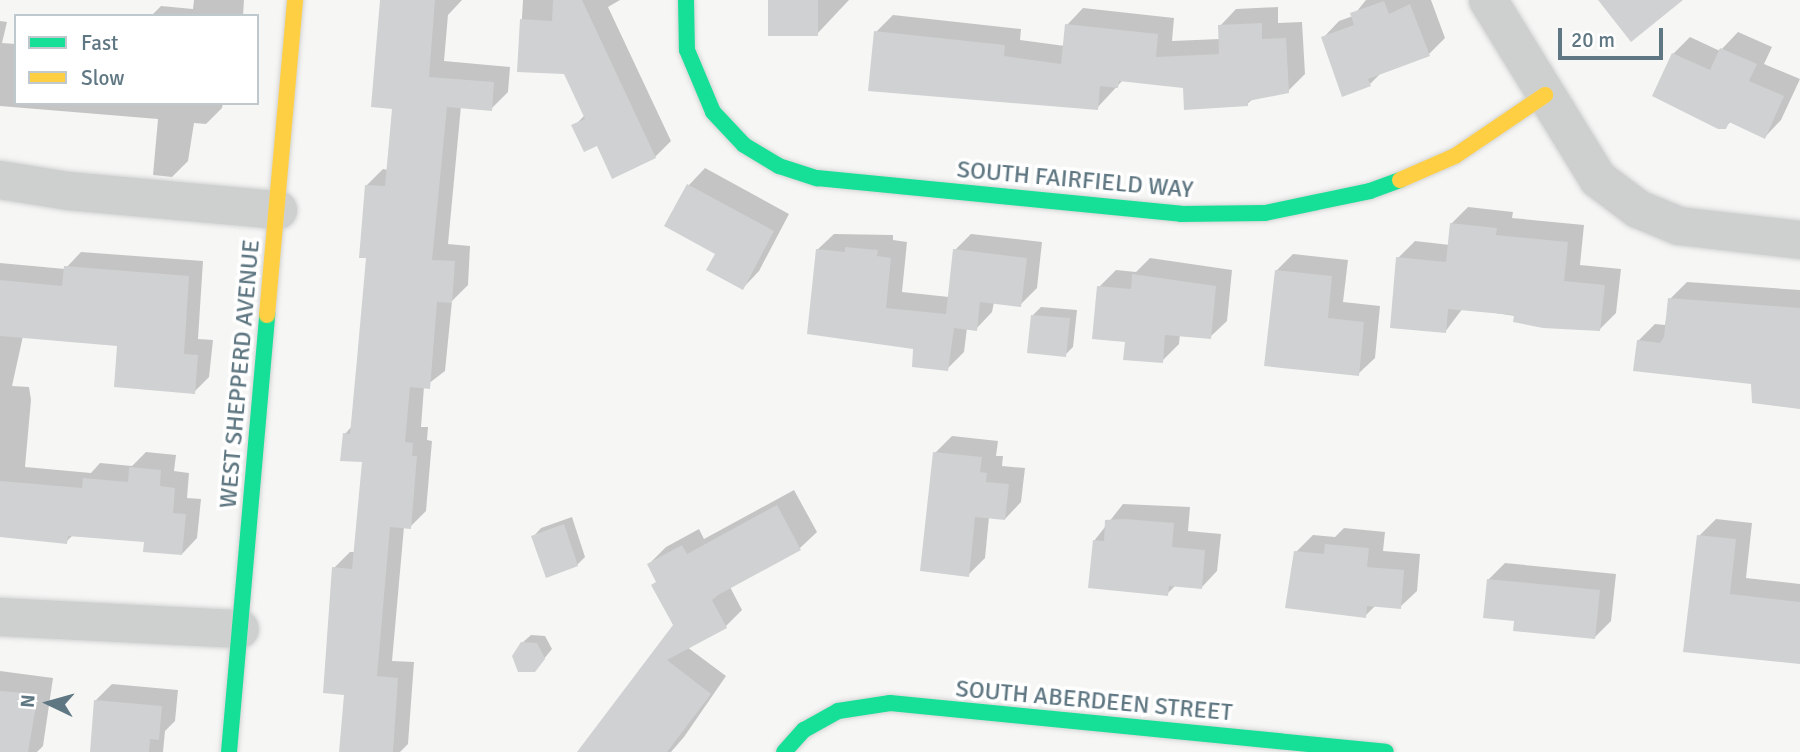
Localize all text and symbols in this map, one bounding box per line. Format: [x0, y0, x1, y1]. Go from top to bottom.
legend [14, 14, 259, 105]
scale bar [1562, 14, 1667, 58]
text: 20 m [1571, 27, 1615, 53]
text: Fast [81, 30, 118, 56]
text: Slow [81, 65, 125, 91]
street label: SOUTH FAIRFIELD WAY [956, 155, 1194, 205]
street label: WEST SHEPPERD AVENUE [214, 238, 266, 510]
north arrow [14, 668, 84, 738]
street label: SOUTH ABERDEEN STREET [954, 675, 1234, 727]
text: N [16, 694, 41, 709]

